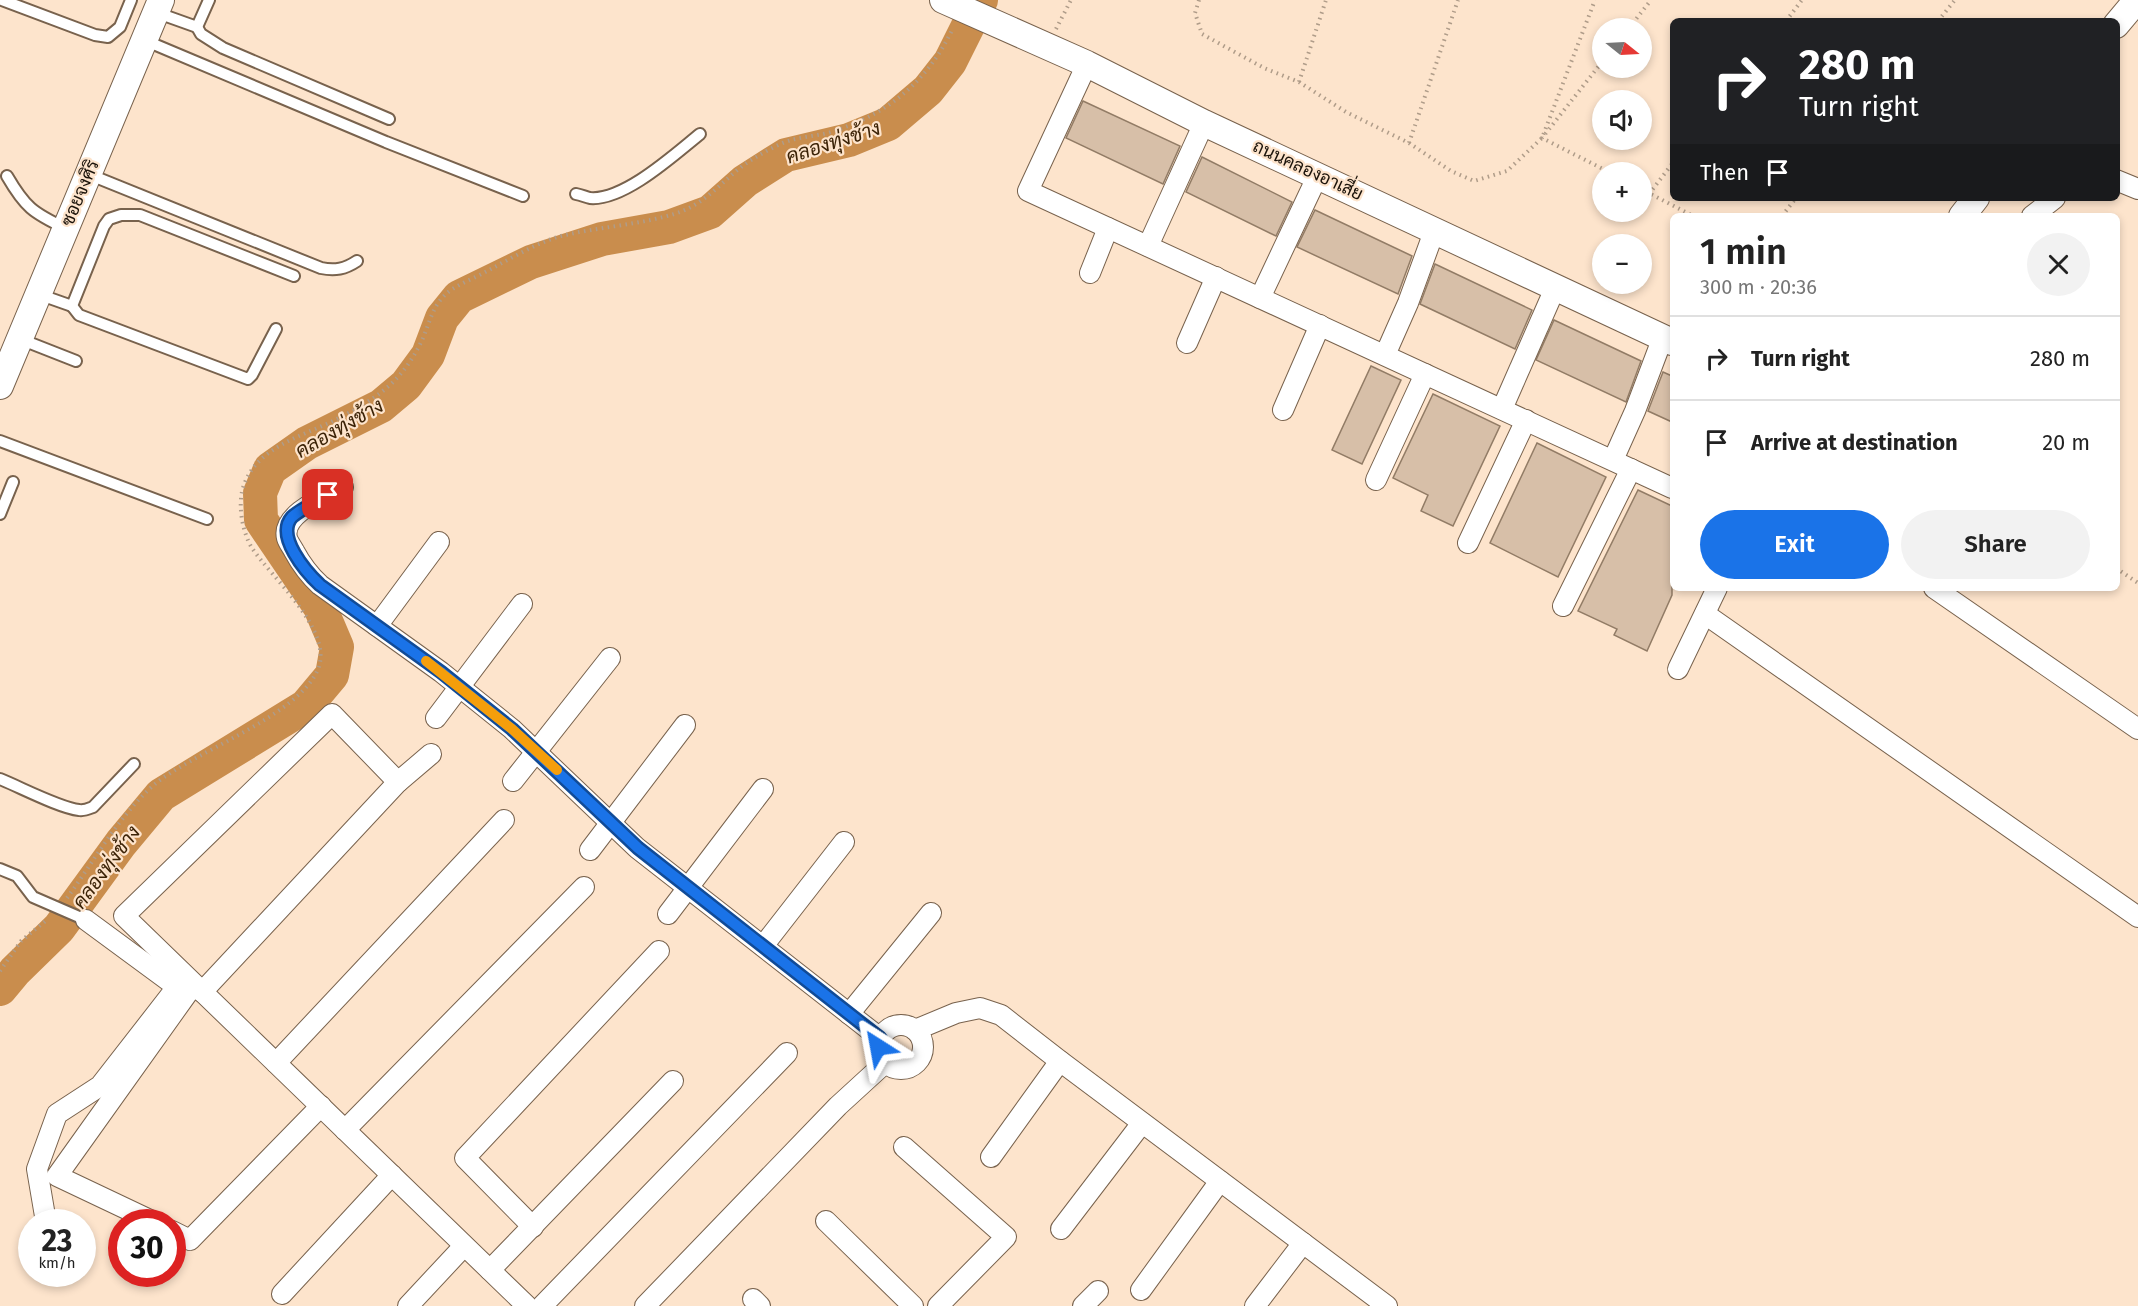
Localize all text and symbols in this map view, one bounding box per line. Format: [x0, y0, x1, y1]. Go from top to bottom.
north arrow [1592, 18, 1652, 78]
map controls [1592, 18, 1652, 294]
text: 280 m [1799, 40, 1915, 90]
icon: right [1700, 42, 1778, 120]
button: sound [1592, 90, 1652, 150]
text: Turn right [1799, 91, 1919, 123]
water label: คลองทุ่งช้าง [783, 115, 884, 170]
street label: ถนนคลองอาเสี่ย [1249, 130, 1369, 205]
street label: ซอยจงศิริ [56, 156, 104, 229]
icon: arrive [1761, 156, 1794, 189]
text: Then [1700, 159, 1749, 186]
button: + [1592, 162, 1652, 222]
text: 1 min [1700, 230, 1787, 274]
button: close [2027, 233, 2090, 296]
button: − [1592, 234, 1652, 294]
text: 300 m · 20:36 [1700, 275, 1817, 299]
icon: right [1700, 342, 1733, 375]
text: Turn right [1751, 345, 1850, 372]
text: 280 m [2030, 345, 2090, 372]
water label: คลองทุ่งช้าง [290, 392, 388, 465]
icon: arrive [1700, 426, 1733, 459]
text: Arrive at destination [1751, 429, 1958, 456]
text: 20 m [2042, 429, 2090, 456]
pin [302, 469, 353, 520]
icon: arrive [311, 478, 344, 511]
button: Exit [1700, 510, 1889, 579]
button: Share [1901, 510, 2090, 579]
water label: คลองทุ่งช้าง [66, 820, 147, 914]
position arrow [846, 1015, 910, 1079]
speed limit sign: 30 [108, 1209, 186, 1287]
text: 23 [42, 1223, 72, 1259]
text: km/h [38, 1254, 76, 1272]

